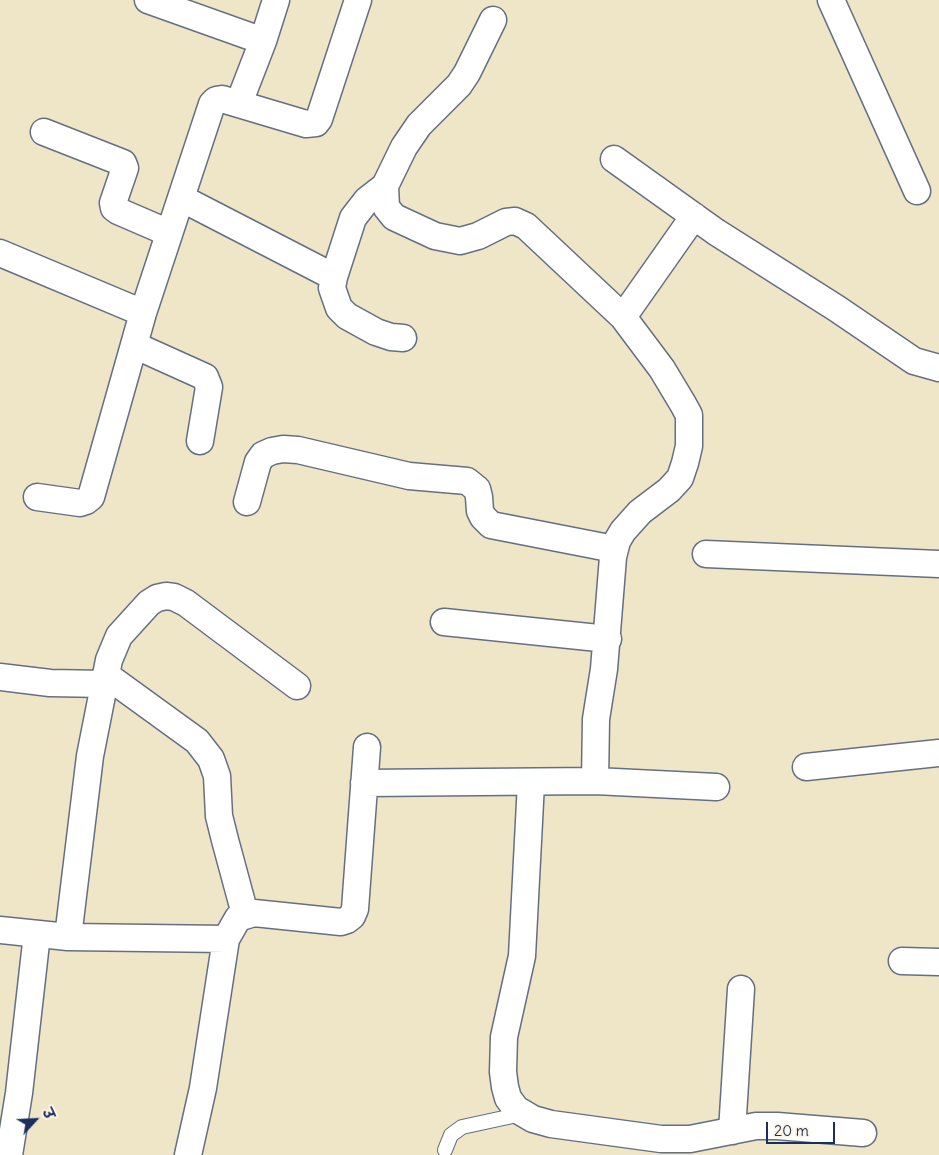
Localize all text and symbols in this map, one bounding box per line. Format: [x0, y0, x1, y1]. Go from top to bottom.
north arrow [10, 1095, 60, 1145]
text: उ [38, 1106, 59, 1122]
scale bar [769, 1112, 838, 1144]
text: 20 m [774, 1121, 809, 1140]

